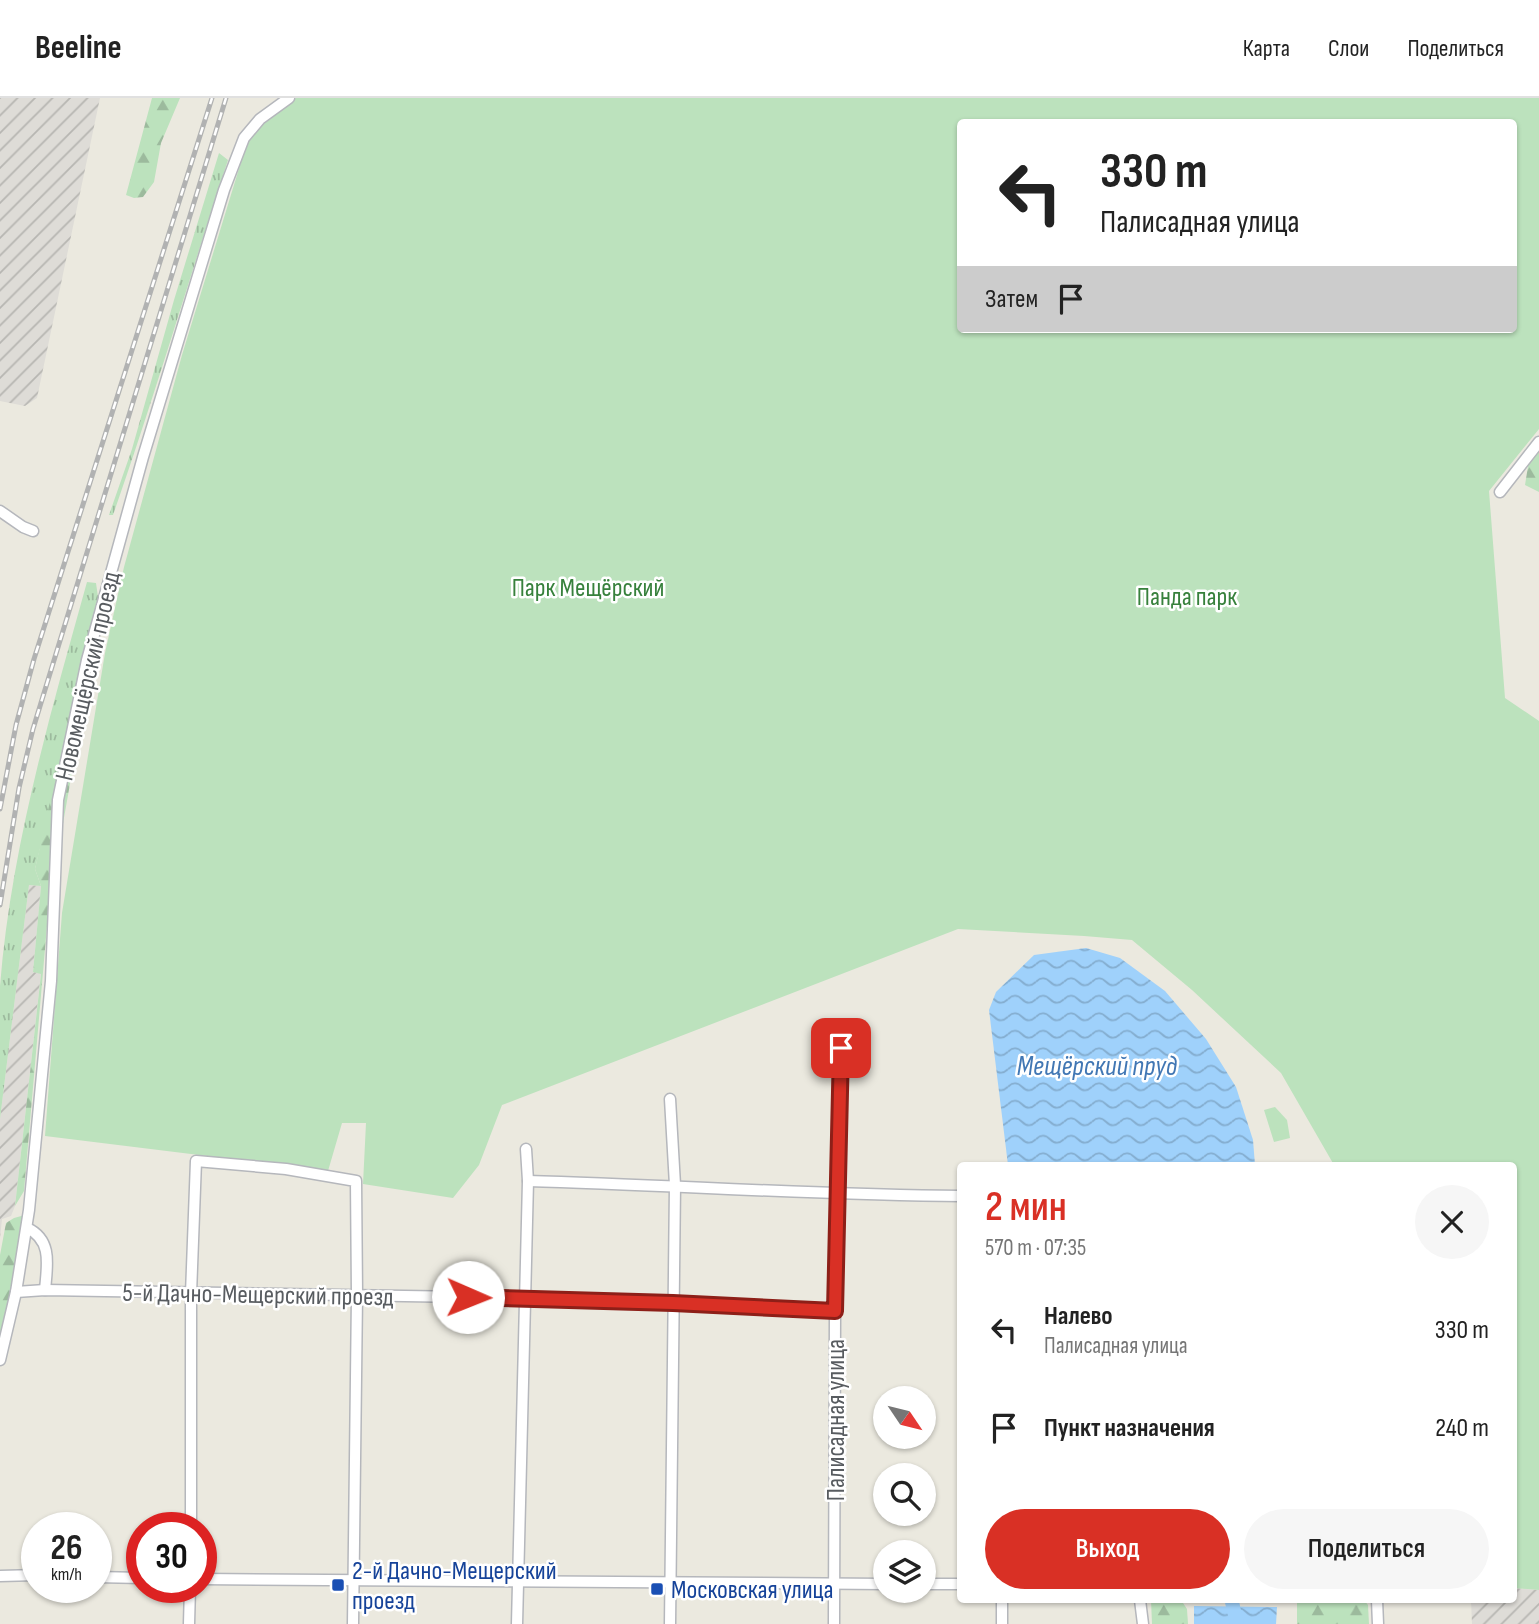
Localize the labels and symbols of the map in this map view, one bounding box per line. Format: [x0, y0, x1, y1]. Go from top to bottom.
street label: Новомещёрский проезд [49, 569, 128, 784]
park label: Парк Мещёрский [512, 573, 664, 604]
park label: Панда парк [1137, 582, 1237, 613]
pin [811, 1018, 871, 1078]
water label: Мещёрский пруд [1017, 1050, 1178, 1083]
position arrow [431, 1260, 505, 1334]
street label: 5-й Дачно-Мещерский проезд [122, 1278, 394, 1313]
street label: Палисадная улица [821, 1339, 852, 1501]
north arrow [873, 1386, 936, 1449]
speed limit sign: 30 [126, 1512, 217, 1603]
place label: 2-й Дачно-Мещерский проезд [352, 1556, 557, 1617]
place label: Московская улица [671, 1575, 833, 1606]
marker: 2-й Дачно-Мещерский проезд [330, 1577, 346, 1593]
marker: Московская улица [649, 1581, 665, 1597]

